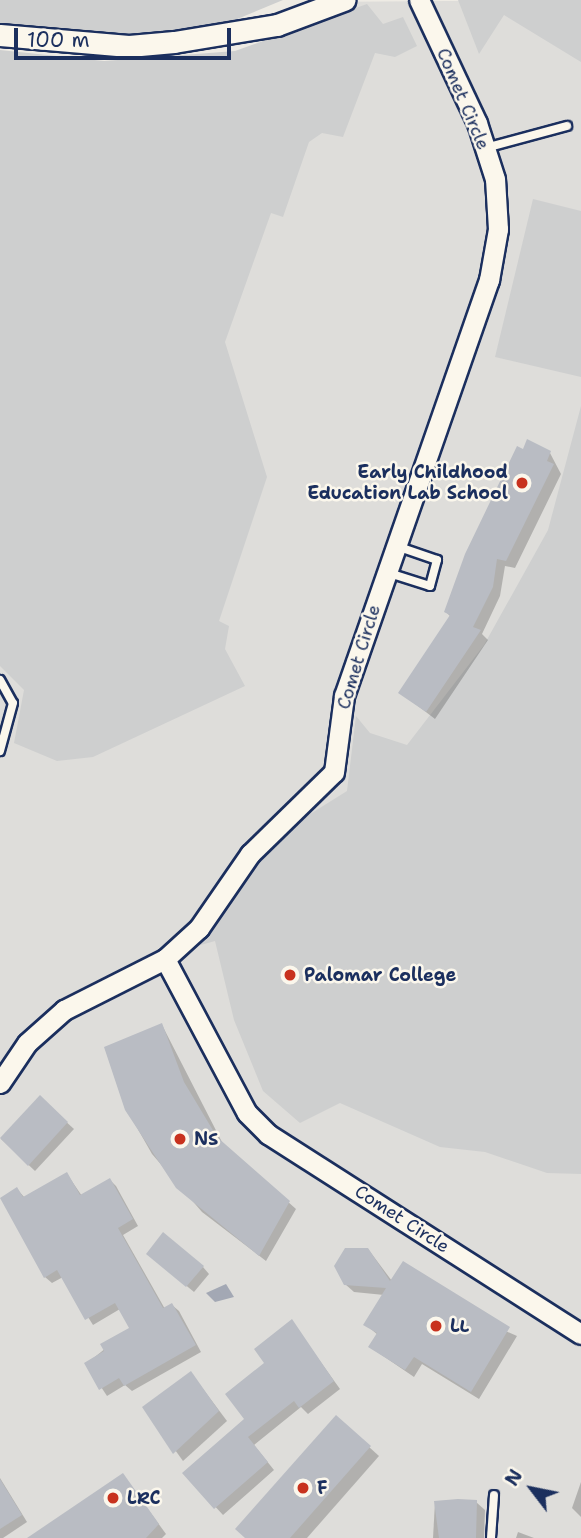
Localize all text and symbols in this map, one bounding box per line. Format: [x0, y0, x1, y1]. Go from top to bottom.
scale bar [18, 14, 234, 58]
text: 100 m [27, 26, 90, 54]
street label: Comet Circle [432, 45, 494, 153]
place label: Early Childhood Education Lab School [307, 462, 508, 504]
marker: Early Childhood Education Lab School [514, 475, 530, 491]
street label: Comet Circle [333, 602, 385, 712]
place label: Palomar College [304, 964, 456, 986]
marker: Palomar College [282, 967, 298, 983]
place label: NS [194, 1128, 218, 1150]
marker: NS [172, 1131, 188, 1147]
street label: Comet Circle [351, 1180, 453, 1258]
place label: LL [450, 1315, 469, 1337]
marker: LL [428, 1318, 444, 1334]
north arrow [497, 1454, 567, 1524]
text: N [499, 1465, 528, 1491]
place label: F [317, 1477, 328, 1499]
marker: F [295, 1480, 311, 1496]
place label: LRC [127, 1487, 161, 1509]
marker: LRC [105, 1490, 121, 1506]

